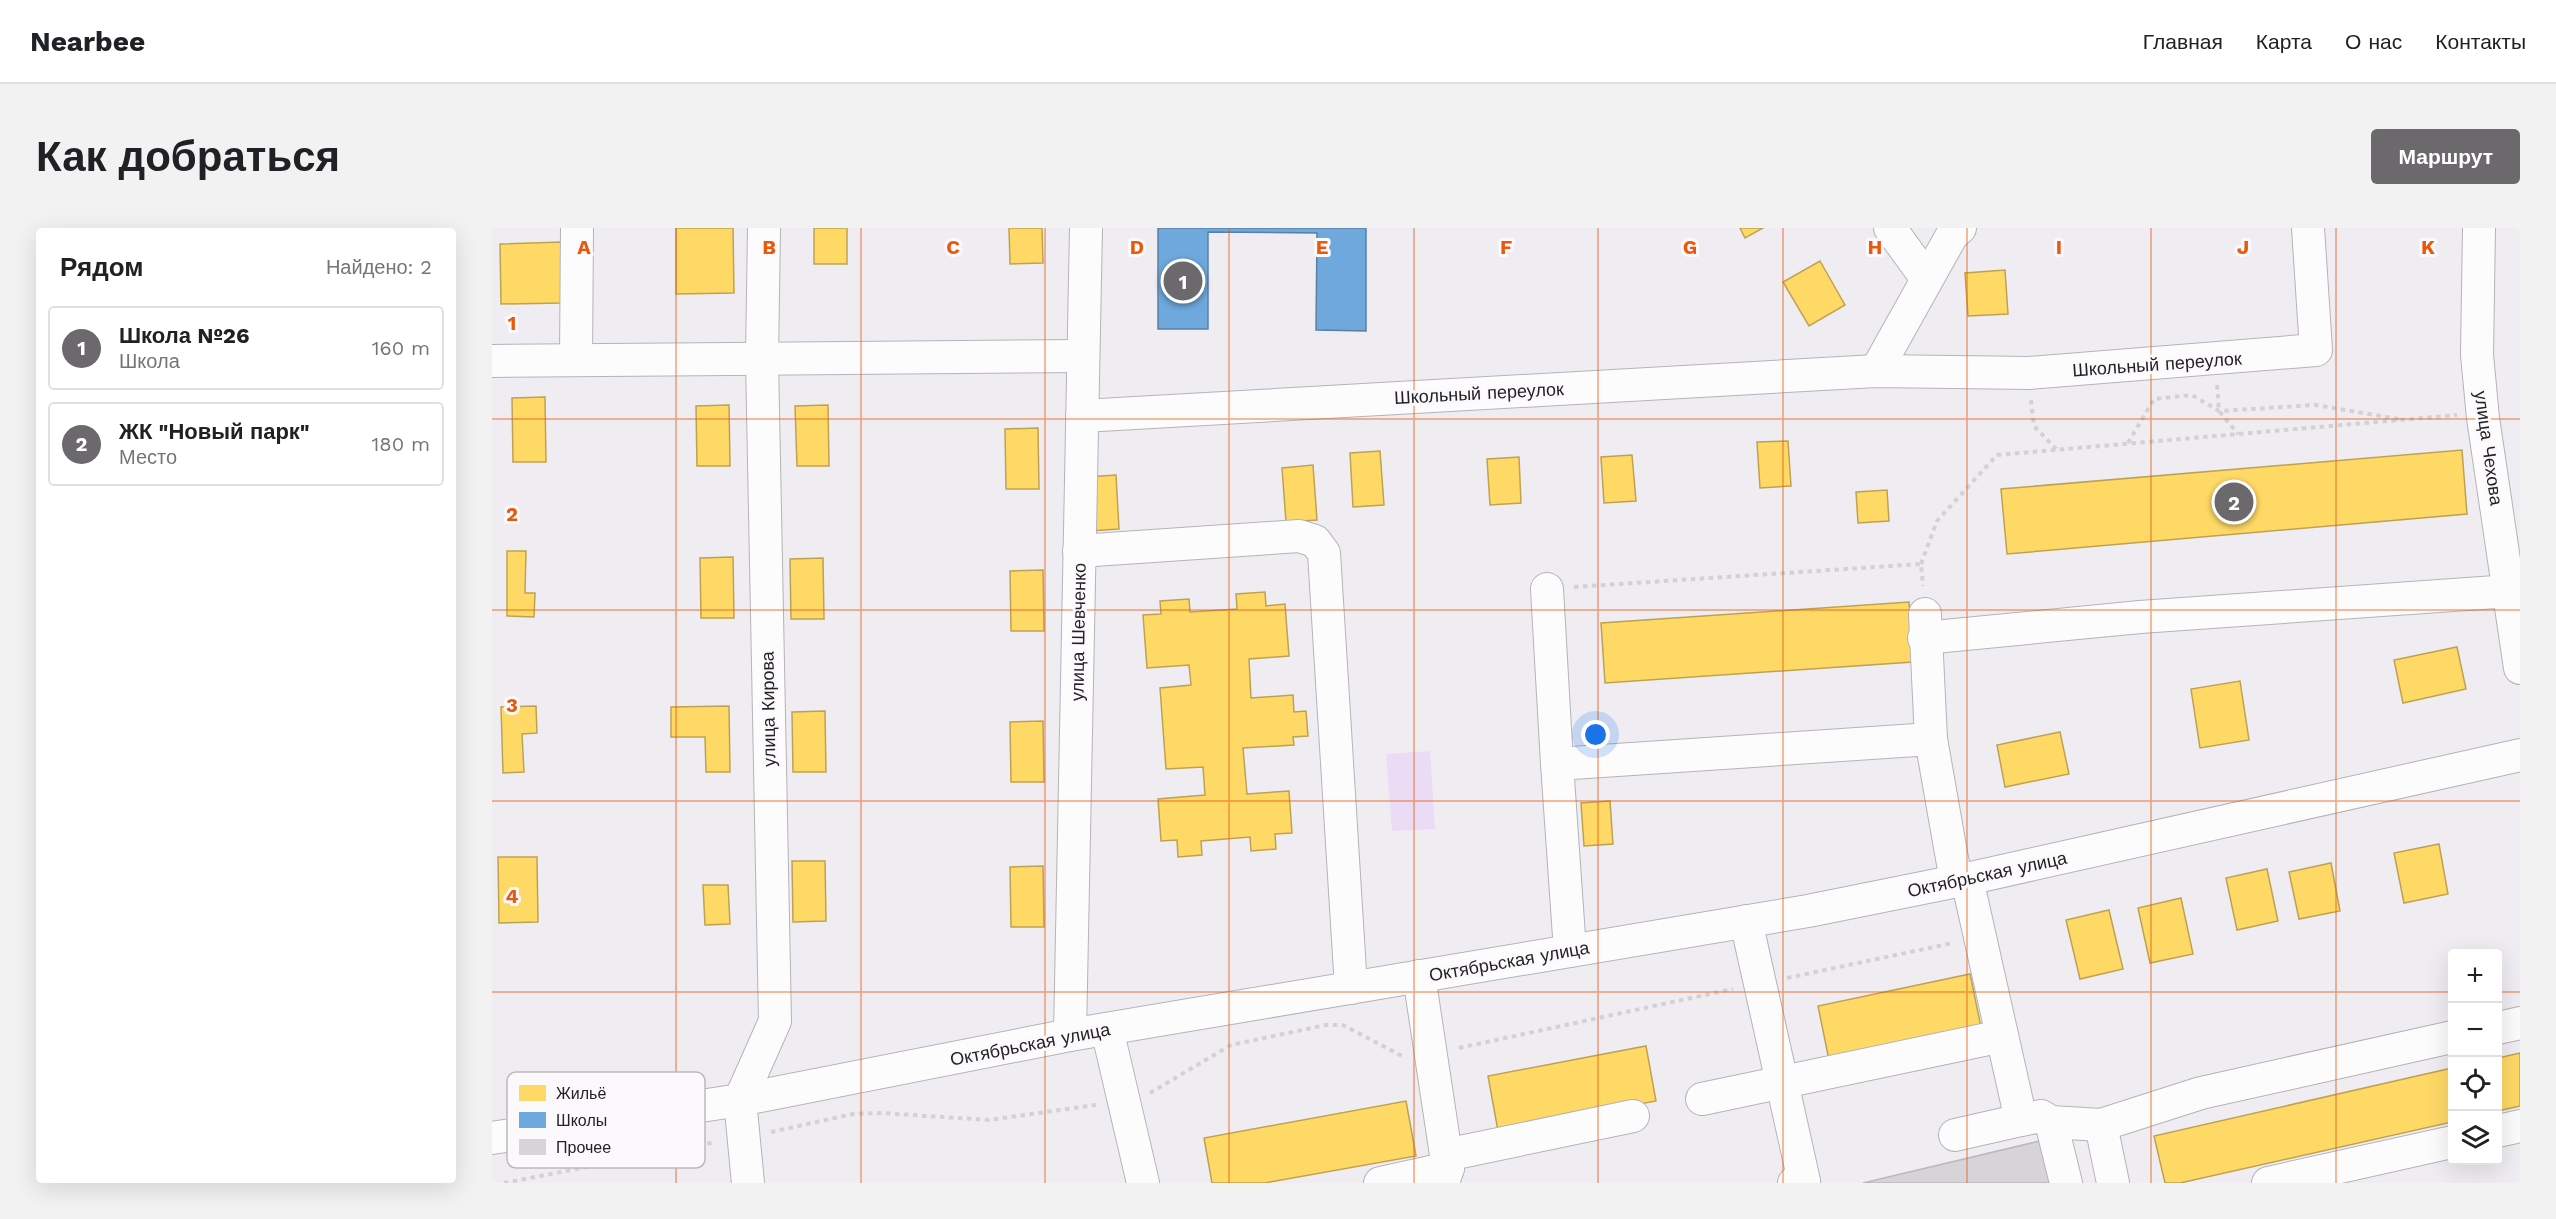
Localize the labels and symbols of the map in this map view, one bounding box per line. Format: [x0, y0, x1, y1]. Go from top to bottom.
text: A [577, 235, 591, 259]
text: B [762, 235, 776, 259]
text: C [946, 235, 960, 259]
text: D [1130, 235, 1144, 259]
text: E [1316, 235, 1328, 259]
text: F [1500, 235, 1512, 259]
text: G [1683, 235, 1697, 259]
text: H [1868, 235, 1882, 259]
text: I [2056, 235, 2062, 259]
text: J [2237, 235, 2249, 259]
text: K [2421, 235, 2435, 259]
pin: 1 [1164, 259, 1202, 304]
text: 1 [508, 311, 516, 335]
street label: Школьный переулок [2072, 348, 2243, 380]
street label: Школьный переулок [1394, 378, 1565, 408]
street label: улица Чехова [2471, 389, 2508, 508]
pin: 2 [2214, 480, 2254, 524]
text: 2 [506, 502, 518, 526]
street label: улица Шевченко [1066, 563, 1090, 701]
street label: улица Кирова [756, 650, 780, 767]
text: 3 [506, 693, 518, 717]
your location [1581, 720, 1610, 749]
street label: Октябрьская улица [1905, 847, 2070, 901]
text: 4 [506, 884, 519, 908]
street label: Октябрьская улица [1427, 936, 1592, 985]
street label: Октябрьская улица [948, 1018, 1113, 1070]
legend [507, 1072, 705, 1168]
text: Жильё [556, 1084, 606, 1103]
text: Школы [556, 1111, 607, 1130]
text: Прочее [556, 1138, 611, 1157]

